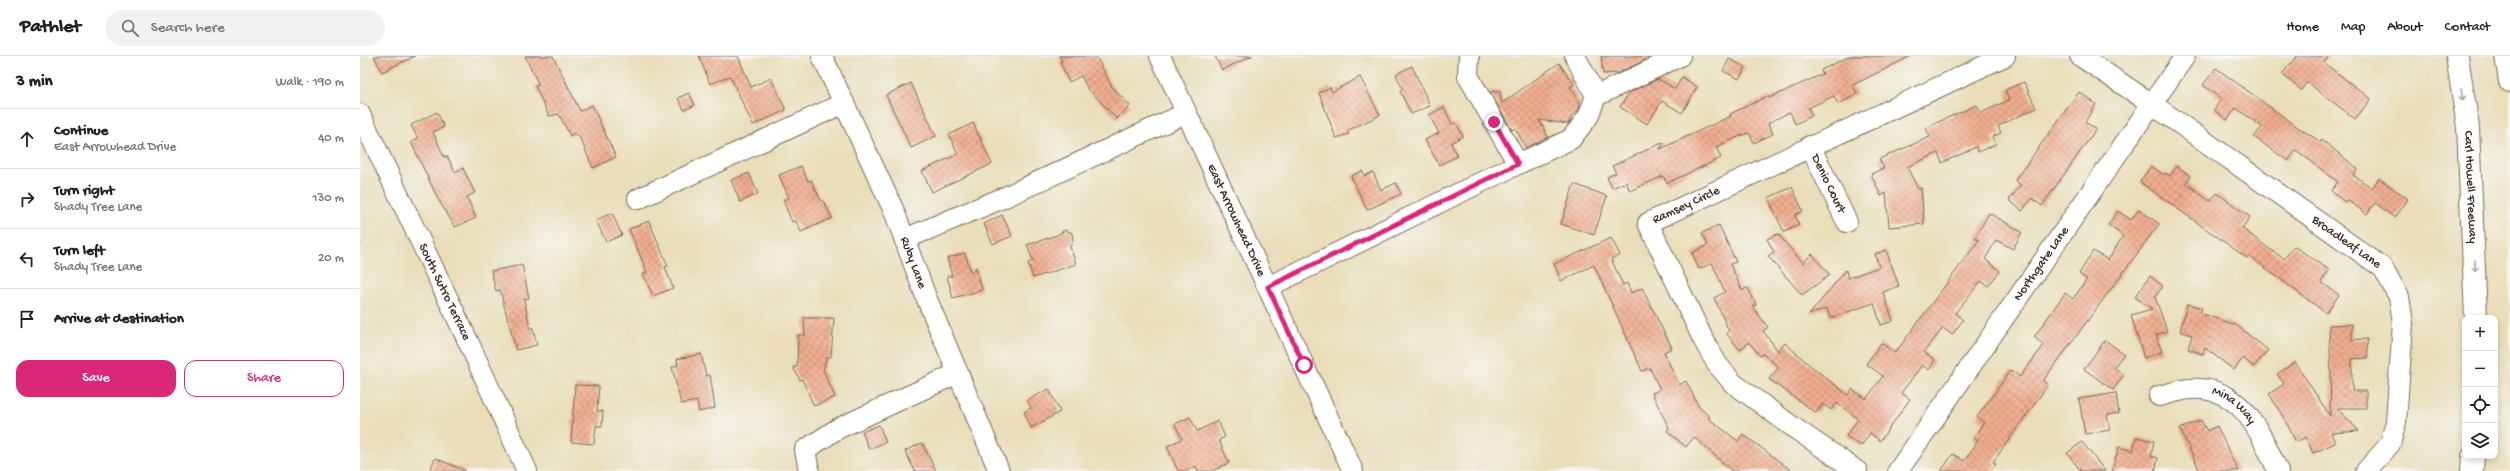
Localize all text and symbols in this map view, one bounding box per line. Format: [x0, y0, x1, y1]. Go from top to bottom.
search box [105, 10, 385, 46]
text: Pathlet [20, 16, 81, 39]
icon: search [119, 17, 141, 39]
text: Search here [151, 19, 225, 37]
text: Home [2287, 19, 2319, 36]
text: Map [2341, 19, 2365, 36]
text: About [2387, 19, 2423, 36]
text: Contact [2445, 19, 2490, 36]
text: 3 min [16, 72, 53, 92]
text: Walk · 190 m [275, 75, 344, 90]
one-way arrow [2459, 88, 2467, 101]
route end [1485, 113, 1503, 131]
text: Continue [54, 122, 108, 140]
icon: ahead [16, 128, 38, 150]
street label: Carl Howell Freeway [2461, 130, 2480, 244]
text: 40 m [318, 131, 344, 146]
text: East Arrowhead Drive [54, 140, 176, 155]
street label: Denio Court [1807, 151, 1850, 217]
street label: East Arrowhead Drive [1204, 162, 1269, 279]
text: Turn right [54, 182, 114, 200]
street label: Ramsey Circle [1650, 183, 1722, 227]
icon: right [16, 188, 38, 210]
text: 130 m [312, 191, 344, 206]
text: Shady Tree Lane [54, 200, 142, 215]
street label: Broadleaf Lane [2308, 212, 2384, 272]
street label: Northgate Lane [2010, 224, 2072, 304]
street label: Ruby Lane [897, 235, 930, 291]
street label: South Sutro Terrace [415, 241, 474, 343]
text: Turn left [54, 242, 105, 260]
icon: left [16, 248, 38, 270]
text: 20 m [318, 251, 344, 266]
one-way arrow [2471, 259, 2478, 272]
text: Shady Tree Lane [54, 260, 142, 275]
icon: arrive [16, 308, 38, 330]
text: Arrive at destination [54, 310, 184, 328]
map controls [2462, 315, 2498, 459]
button: + [2462, 315, 2498, 351]
button: − [2462, 351, 2498, 387]
route start [1295, 356, 1313, 374]
button: Save [16, 360, 176, 397]
button: Share [184, 360, 344, 397]
street label: Mina Way [2210, 383, 2260, 428]
button: locate [2462, 387, 2498, 423]
button: layers [2462, 423, 2498, 459]

